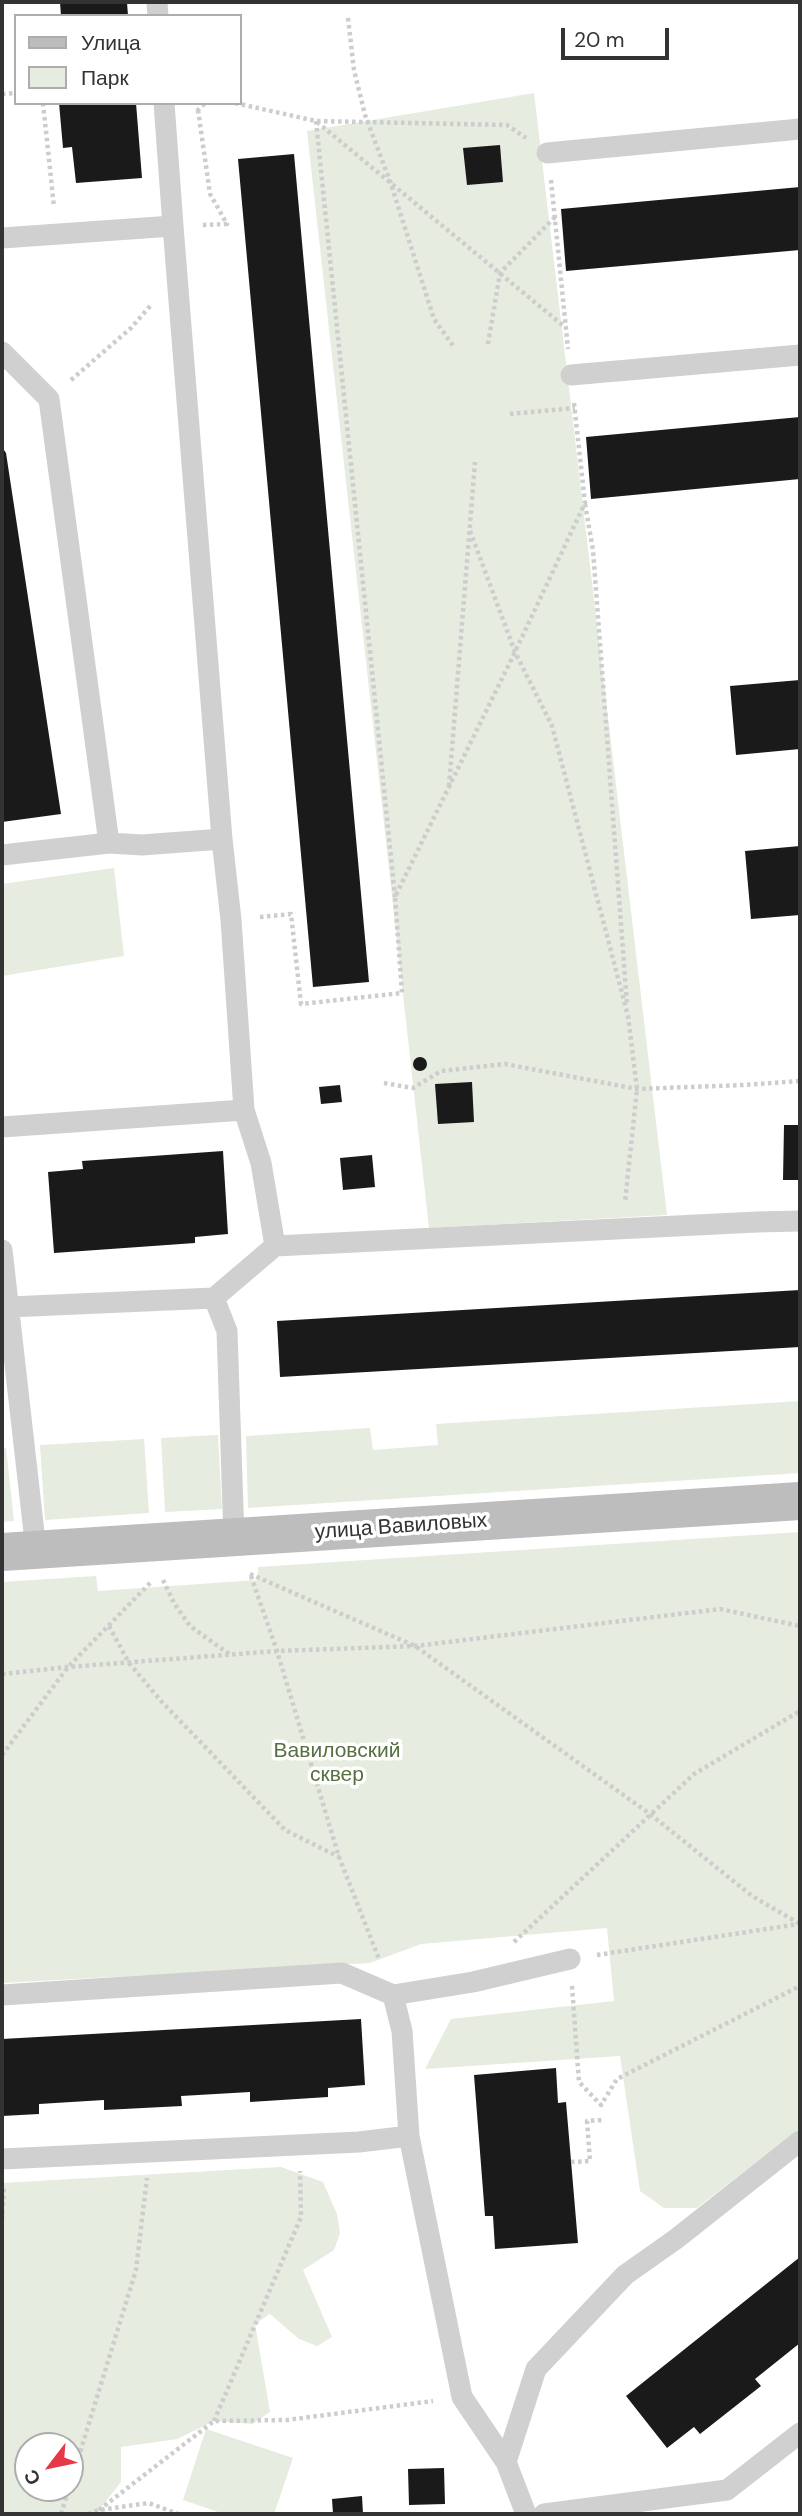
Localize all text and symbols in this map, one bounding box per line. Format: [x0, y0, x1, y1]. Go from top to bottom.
legend [14, 14, 242, 105]
scale bar [564, 14, 672, 58]
text: 20 m [574, 26, 625, 54]
text: Улица [81, 29, 141, 57]
text: Парк [81, 64, 129, 92]
street label: улица Вавиловых [314, 1508, 488, 1546]
park label: Вавиловский сквер [274, 1738, 400, 1788]
north arrow [14, 2432, 84, 2502]
text: С [18, 2465, 47, 2490]

